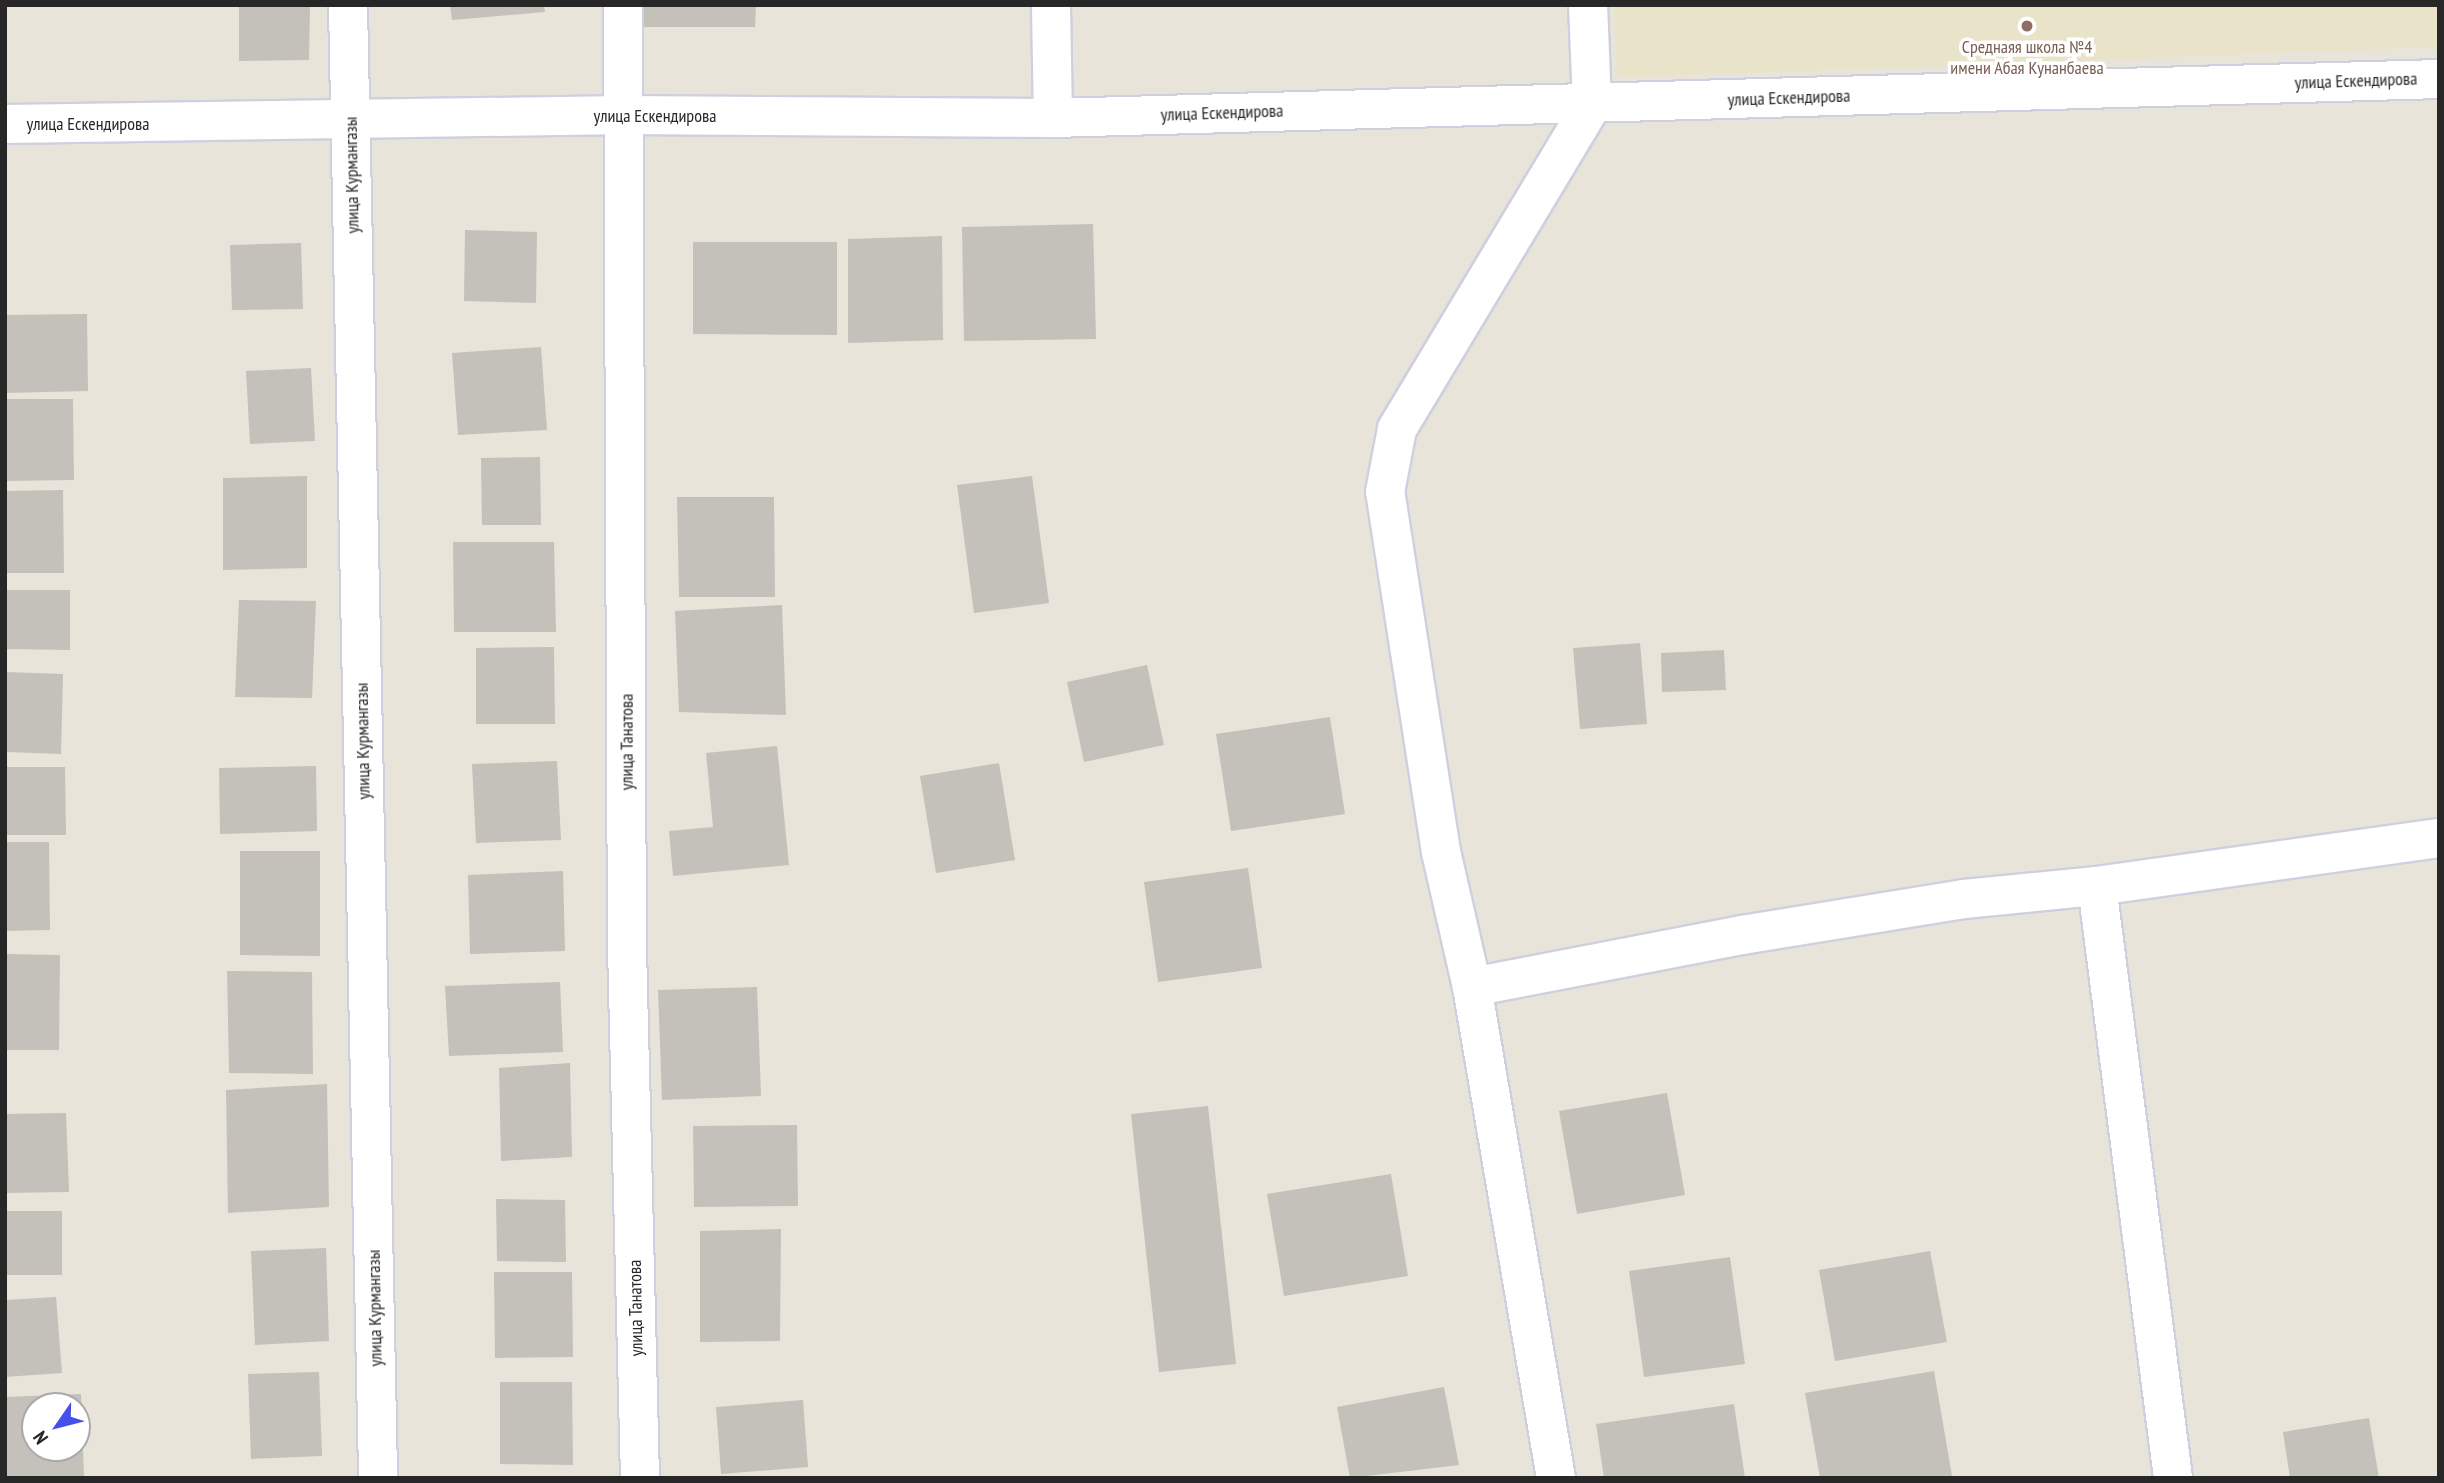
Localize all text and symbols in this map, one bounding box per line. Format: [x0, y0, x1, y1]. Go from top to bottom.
marker: Среднаяя школа №4 имени Абая Кунанбаева [2019, 18, 2035, 34]
place label: Среднаяя школа №4 имени Абая Кунанбаева [1950, 37, 2104, 80]
street label: улица Ескендирова [2294, 68, 2418, 94]
street label: улица Ескендирова [1727, 85, 1851, 111]
street label: улица Ескендирова [1160, 100, 1284, 126]
street label: улица Ескендирова [594, 105, 716, 127]
street label: улица Ескендирова [27, 113, 149, 135]
street label: улица Курмангазы [340, 116, 364, 234]
street label: улица Курмангазы [351, 682, 375, 800]
street label: улица Танатова [616, 693, 638, 791]
street label: улица Курмангазы [363, 1249, 387, 1367]
street label: улица Танатова [624, 1259, 648, 1357]
north arrow [21, 1392, 91, 1462]
text: N [28, 1427, 53, 1449]

